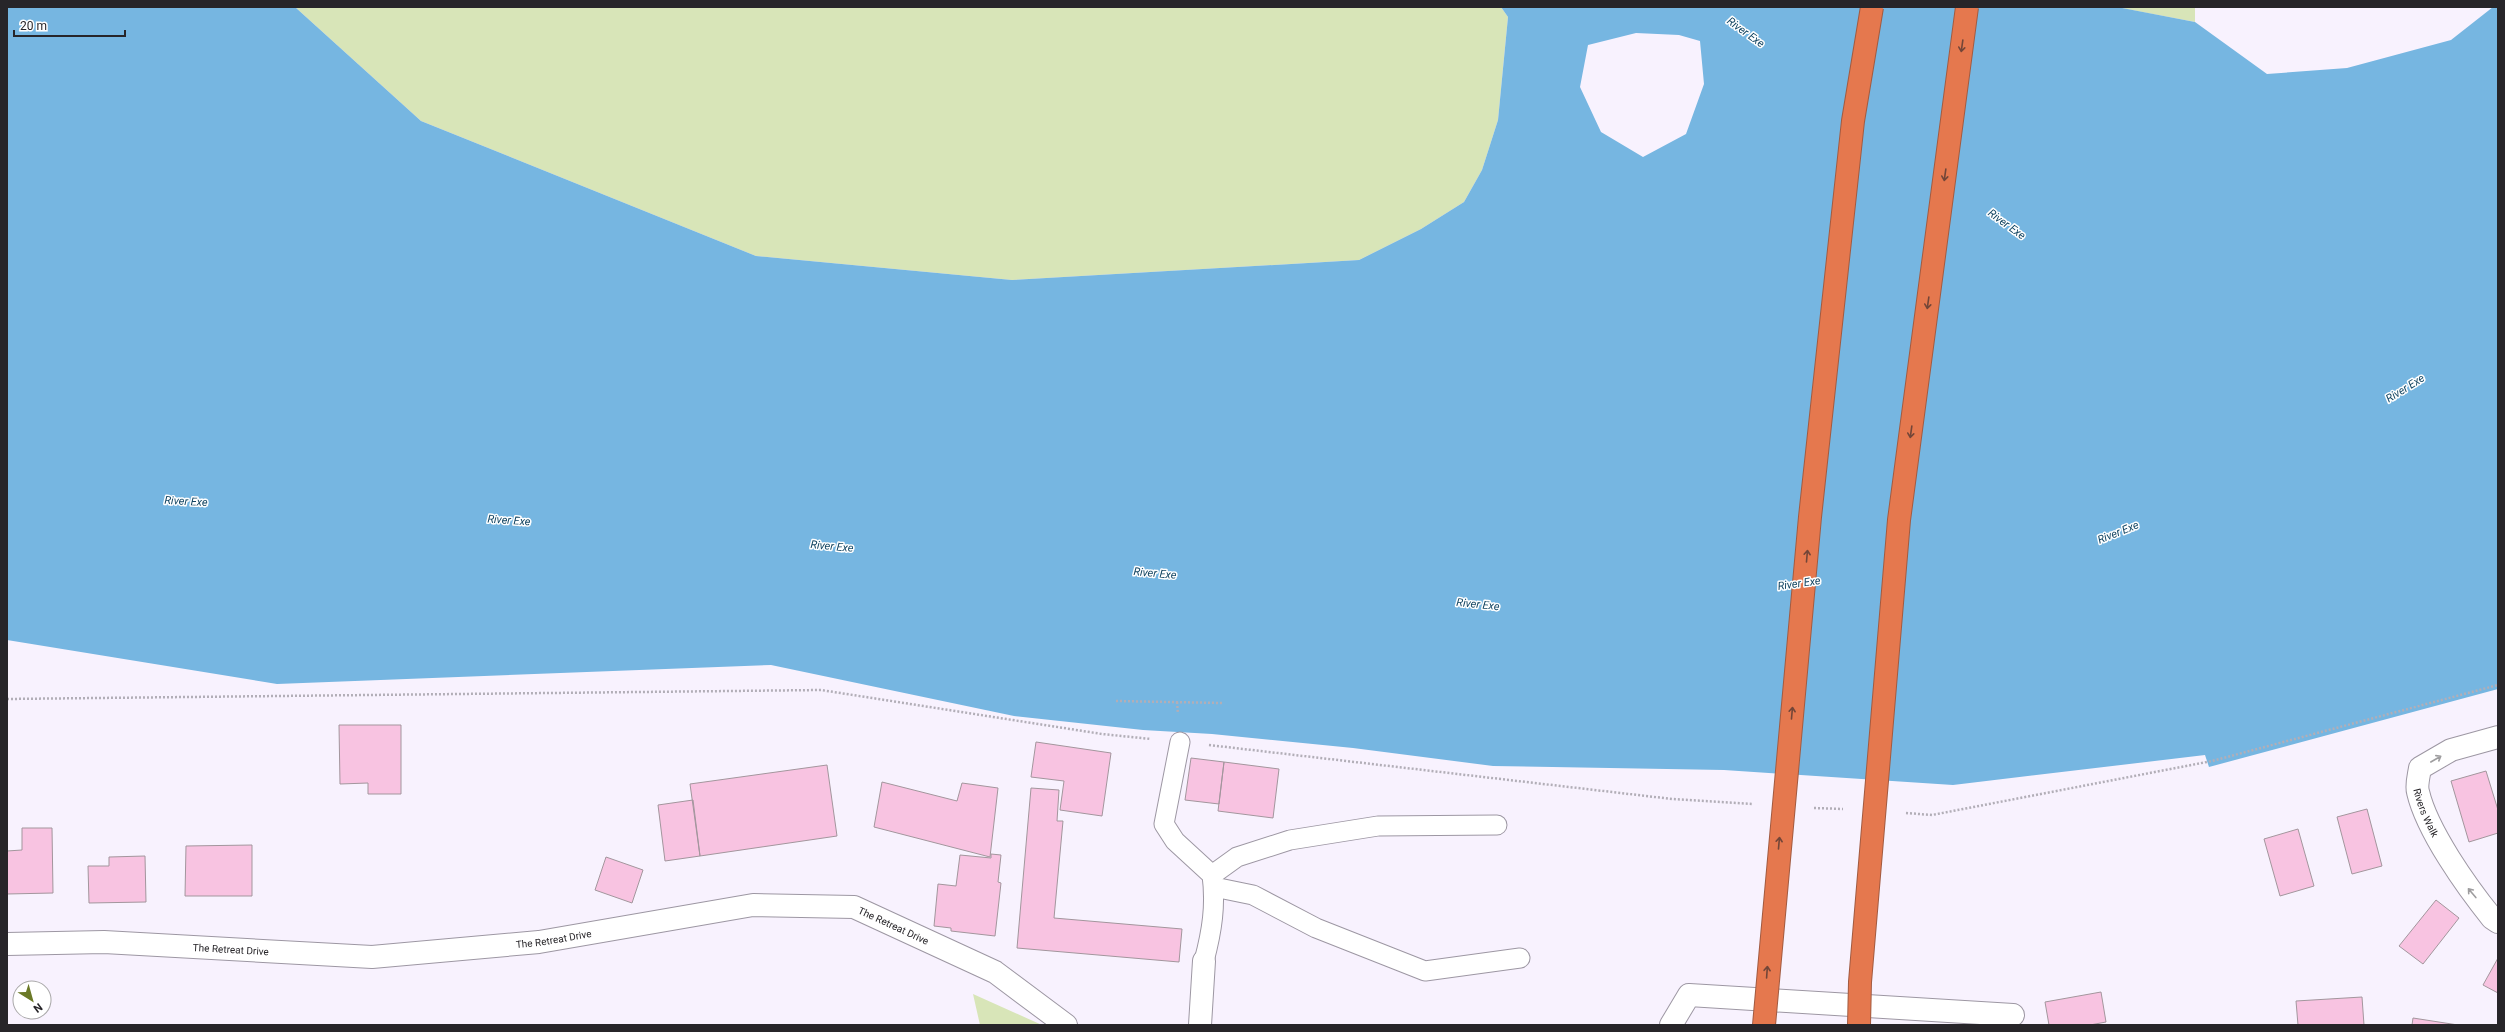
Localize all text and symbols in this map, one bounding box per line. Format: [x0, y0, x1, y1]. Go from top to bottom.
scale bar [14, 12, 125, 38]
water label: River Exe [1724, 14, 1767, 51]
text: 20 m [20, 19, 47, 33]
one-way arrow [1958, 39, 1966, 52]
one-way arrow [1941, 168, 1949, 181]
water label: River Exe [1985, 206, 2028, 243]
one-way arrow [1924, 296, 1932, 309]
water label: River Exe [2384, 371, 2427, 405]
one-way arrow [1907, 425, 1915, 438]
water label: River Exe [164, 494, 208, 509]
water label: River Exe [487, 513, 531, 529]
water label: River Exe [2096, 518, 2141, 547]
water label: River Exe [810, 538, 854, 555]
one-way arrow [1803, 550, 1810, 563]
water label: River Exe [1133, 565, 1177, 582]
water label: River Exe [1777, 574, 1822, 593]
water label: River Exe [1456, 596, 1500, 613]
one-way arrow [1788, 707, 1795, 720]
one-way arrow [2430, 754, 2442, 762]
street label: Rivers Walk [2411, 787, 2441, 840]
one-way arrow [1776, 837, 1783, 850]
one-way arrow [2467, 888, 2476, 899]
street label: The Retreat Drive [856, 905, 930, 947]
street label: The Retreat Drive [515, 928, 592, 950]
street label: The Retreat Drive [192, 942, 269, 957]
one-way arrow [1764, 966, 1771, 979]
north arrow [12, 980, 52, 1020]
text: N [31, 1000, 45, 1015]

